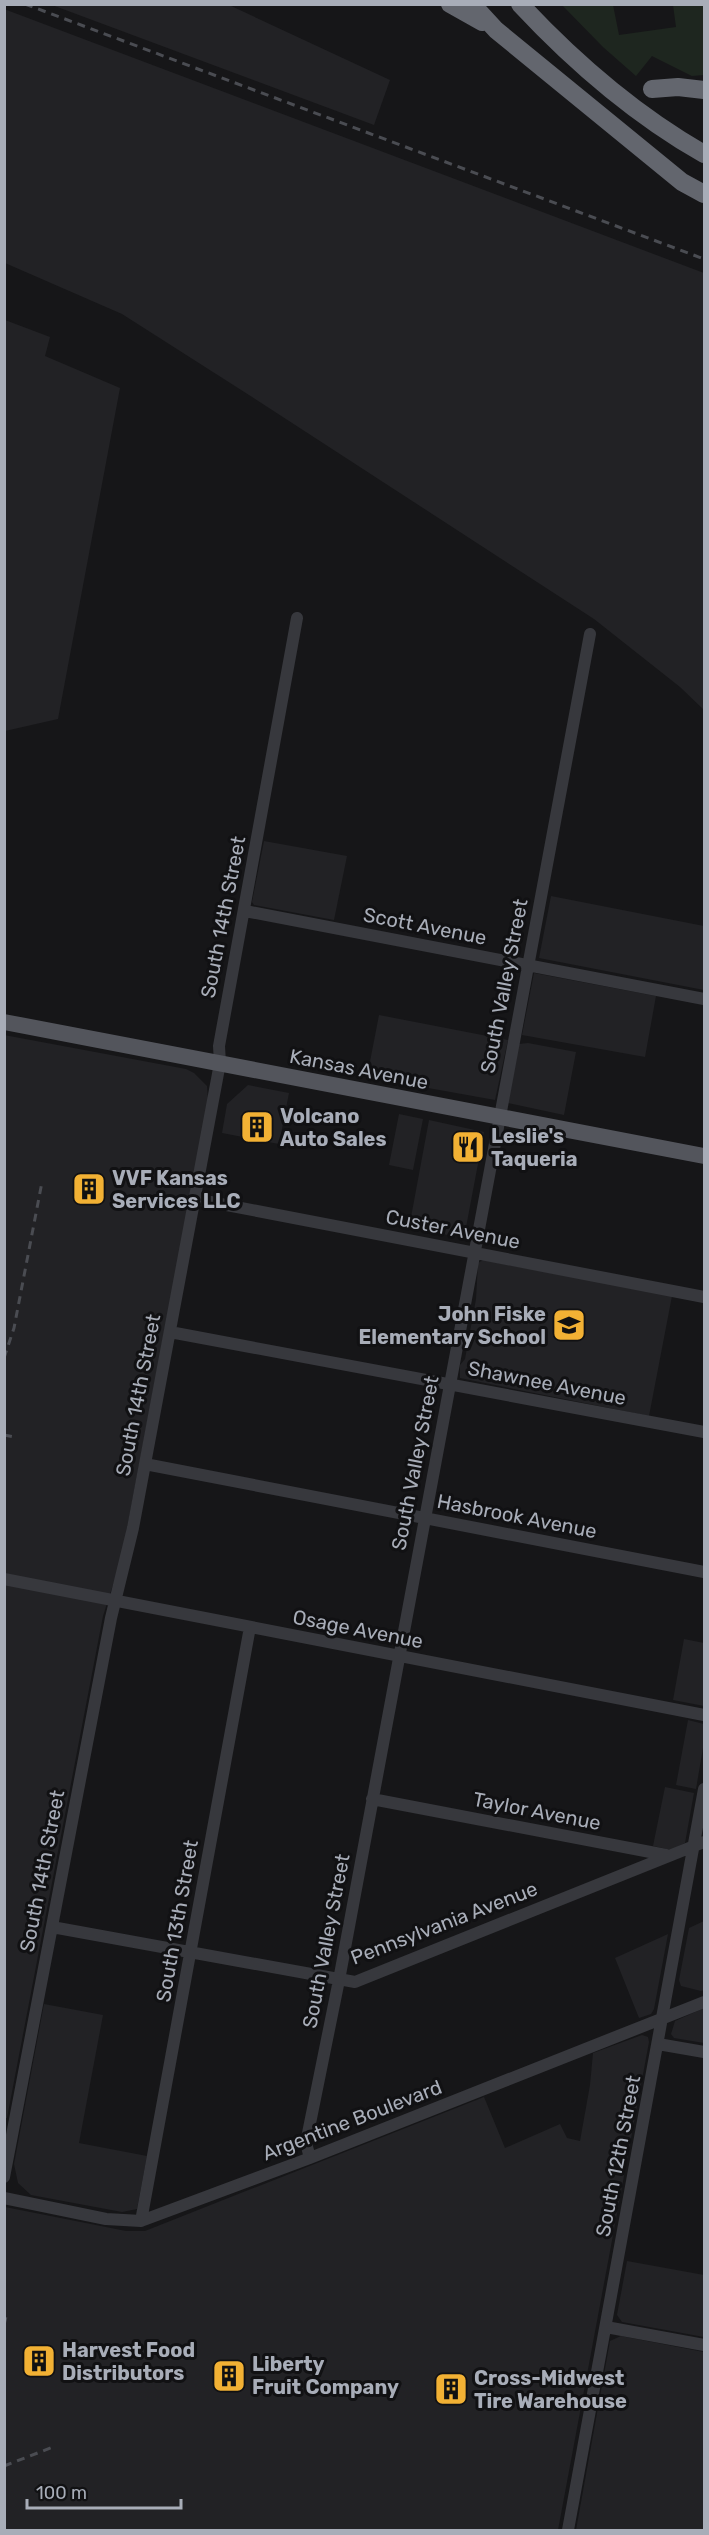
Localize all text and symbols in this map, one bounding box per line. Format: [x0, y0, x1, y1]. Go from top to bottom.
street label: South 14th Street [196, 834, 251, 1000]
street label: South Valley Street [475, 897, 533, 1075]
street label: Scott Avenue [361, 902, 489, 950]
street label: Kansas Avenue [288, 1044, 430, 1094]
place label: Volcano Auto Sales [280, 1104, 387, 1151]
building icon: Volcano Auto Sales [239, 1109, 275, 1145]
place label: Leslie's Taqueria [491, 1124, 578, 1171]
restaurant icon: Leslie's Taqueria [450, 1129, 486, 1165]
place label: VVF Kansas Services LLC [112, 1166, 241, 1213]
building icon: VVF Kansas Services LLC [71, 1171, 107, 1207]
street label: Custer Avenue [384, 1204, 522, 1254]
place label: John Fiske Elementary School [359, 1302, 546, 1349]
school or university icon: John Fiske Elementary School [551, 1307, 587, 1343]
street label: South 14th Street [111, 1312, 166, 1478]
street label: Shawnee Avenue [466, 1356, 628, 1410]
street label: South Valley Street [386, 1374, 444, 1552]
street label: Hasbrook Avenue [435, 1489, 599, 1543]
street label: Osage Avenue [291, 1605, 425, 1653]
street label: Taylor Avenue [471, 1787, 603, 1835]
street label: South 14th Street [15, 1788, 70, 1954]
street label: South 13th Street [151, 1838, 203, 2004]
street label: South Valley Street [297, 1852, 355, 2030]
street label: Pennsylvania Avenue [347, 1876, 541, 1970]
street label: South 12th Street [591, 2073, 645, 2239]
street label: Argentine Boulevard [259, 2075, 445, 2165]
place label: Harvest Food Distributors [62, 2338, 195, 2385]
building icon: Harvest Food Distributors [21, 2343, 57, 2379]
place label: Liberty Fruit Company [252, 2352, 399, 2399]
building icon: Liberty Fruit Company [211, 2358, 247, 2394]
place label: Cross-Midwest Tire Warehouse [474, 2366, 627, 2413]
building icon: Cross-Midwest Tire Warehouse [433, 2371, 469, 2407]
scale bar [27, 2472, 182, 2510]
text: 100 m [36, 2482, 87, 2504]

